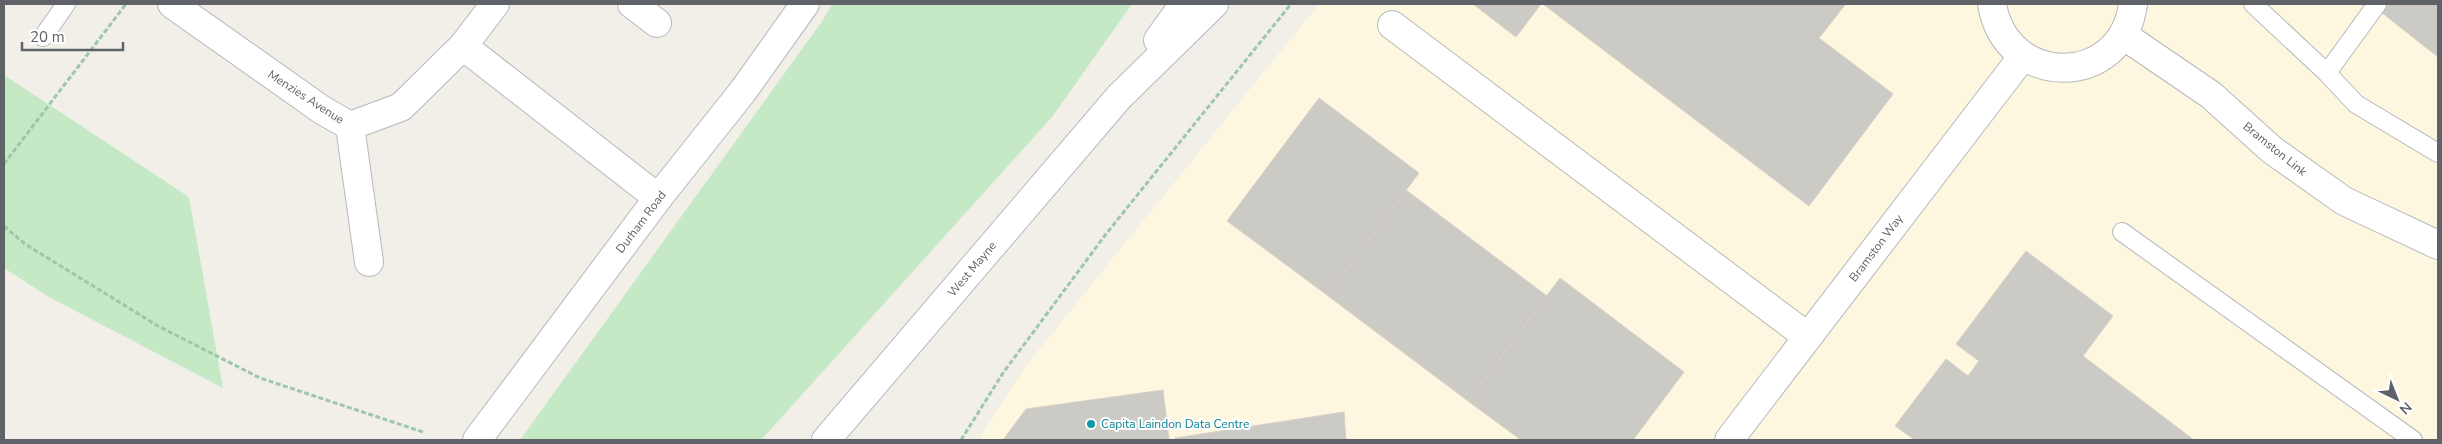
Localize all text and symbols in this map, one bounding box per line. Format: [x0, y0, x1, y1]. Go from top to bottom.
scale bar [22, 20, 124, 52]
text: 20 m [30, 27, 65, 47]
street label: Menzies Avenue [265, 66, 347, 128]
street label: Bramston Link [2240, 118, 2311, 180]
street label: Durham Road [612, 187, 670, 257]
street label: Bramston Way [1845, 210, 1907, 285]
street label: West Mayne [944, 238, 1000, 300]
north arrow [2372, 374, 2422, 424]
text: N [2395, 398, 2416, 419]
place label: Capita Laindon Data Centre [1101, 416, 1249, 432]
marker: Capita Laindon Data Centre [1085, 418, 1097, 430]

